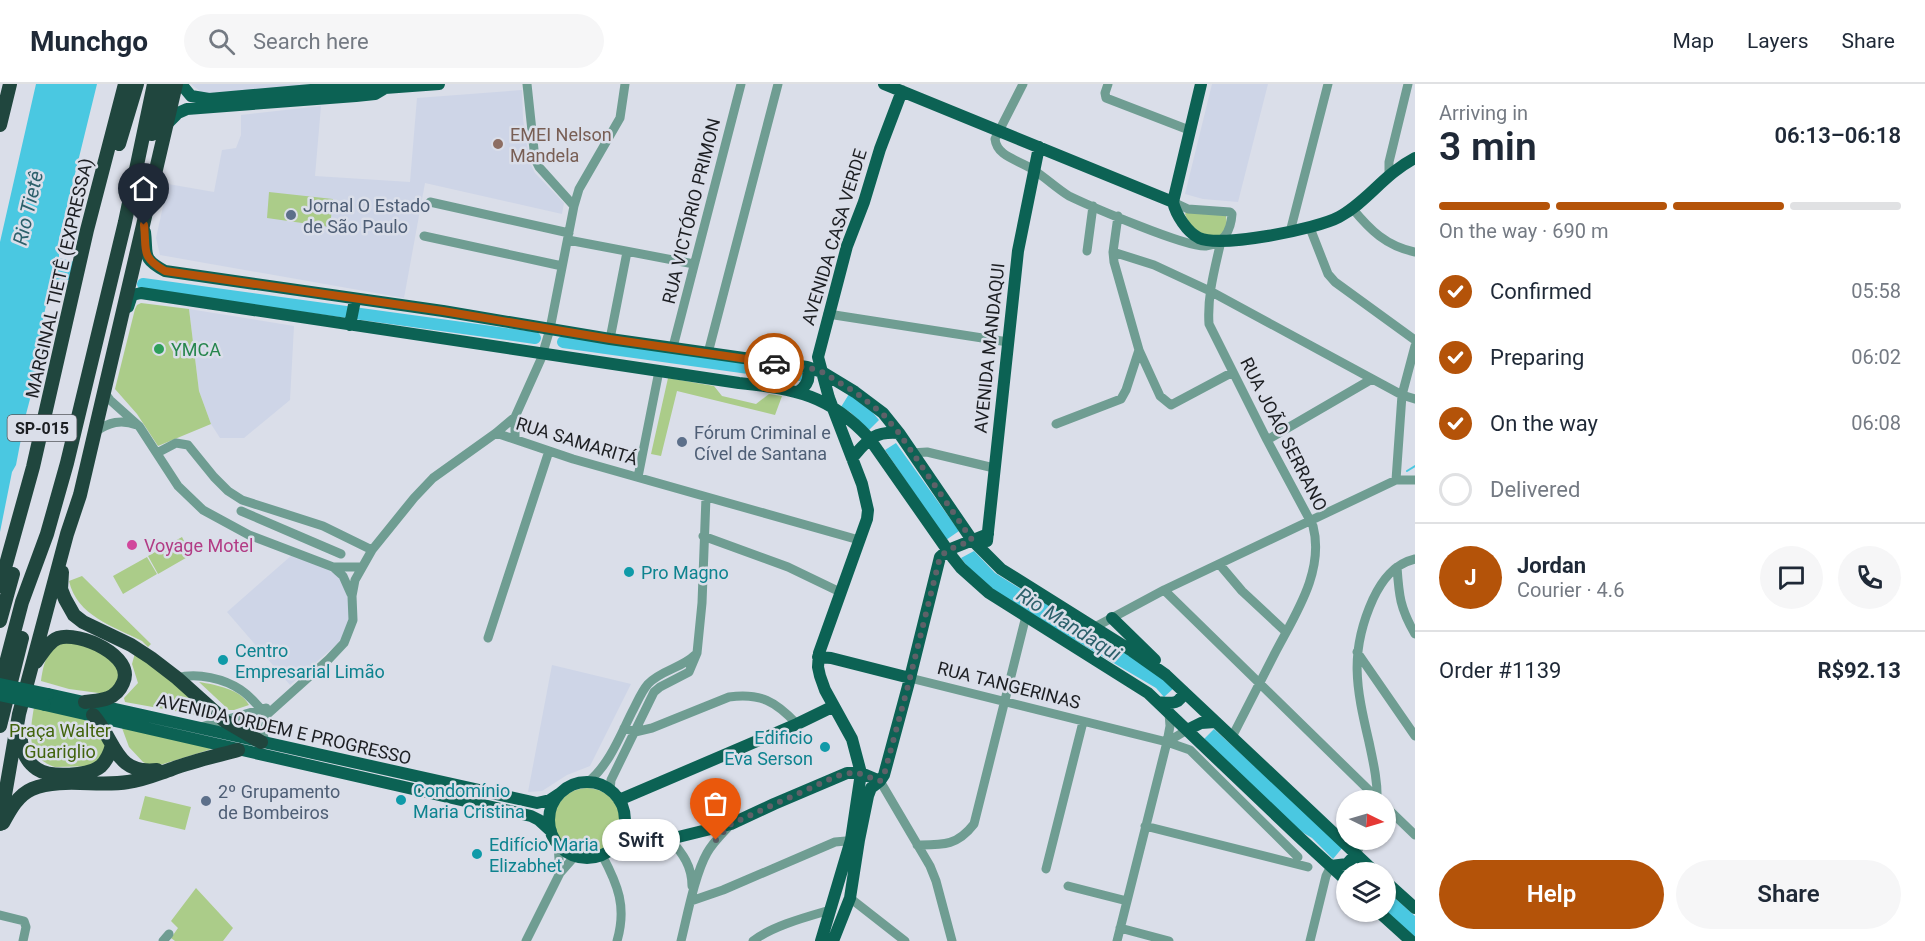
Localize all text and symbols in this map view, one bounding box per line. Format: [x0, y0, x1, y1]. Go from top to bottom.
search box [184, 14, 604, 68]
text: Munchgo [30, 25, 148, 58]
icon: search [205, 25, 238, 58]
text: Search here [253, 29, 369, 54]
text: Map [1672, 29, 1714, 53]
text: Layers [1747, 29, 1808, 53]
text: Share [1841, 29, 1895, 53]
text: Arriving in [1439, 101, 1528, 125]
street label: RUA VICTÓRIO PRIMON [658, 116, 724, 306]
text: 06:13–06:18 [1774, 123, 1901, 148]
place label: EMEI Nelson Mandela [510, 124, 612, 166]
text: 3 min [1439, 124, 1537, 170]
marker: EMEI Nelson Mandela [491, 137, 505, 151]
street label: AVENIDA CASA VERDE [797, 146, 871, 328]
street label: MARGINAL TIETÊ (EXPRESSA) [21, 156, 98, 400]
pin [118, 163, 169, 225]
water label: Rio Tietê [8, 169, 48, 247]
icon: home [127, 172, 160, 205]
place label: Jornal O Estado de São Paulo [303, 195, 430, 237]
marker: Jornal O Estado de São Paulo [284, 208, 298, 222]
text: On the way · 690 m [1439, 219, 1608, 243]
street label: AVENIDA MANDAQUI [970, 262, 1008, 434]
icon: check [1439, 275, 1472, 308]
text: Confirmed [1490, 279, 1592, 304]
text: 05:58 [1851, 279, 1901, 303]
courier [744, 333, 804, 393]
place label: YMCA [171, 339, 221, 360]
icon: check [1439, 341, 1472, 374]
marker: YMCA [152, 342, 166, 356]
text: Preparing [1490, 345, 1584, 370]
text: 06:02 [1851, 345, 1901, 369]
icon: car [758, 347, 791, 380]
street label: RUA JOÃO SERRANO [1236, 354, 1332, 514]
icon: check [1439, 407, 1472, 440]
text: On the way [1490, 411, 1598, 436]
text: 06:08 [1851, 411, 1901, 435]
street label: RUA SAMARITÁ [514, 412, 641, 470]
road number: SP-015 [8, 415, 76, 441]
place label: Fórum Criminal e Cível de Santana [694, 422, 831, 464]
marker: Fórum Criminal e Cível de Santana [675, 435, 689, 449]
text: Delivered [1490, 477, 1580, 502]
place label: Voyage Motel [144, 535, 253, 556]
marker: Voyage Motel [125, 538, 139, 552]
button: chat [1760, 546, 1823, 609]
button: phone [1838, 546, 1901, 609]
text: Jordan [1517, 553, 1586, 578]
place label: Pro Magno [641, 562, 729, 583]
marker: Pro Magno [622, 565, 636, 579]
text: J [1464, 565, 1477, 590]
text: Courier · 4.6 [1517, 578, 1624, 602]
water label: Rio Mandaqui [1012, 582, 1126, 666]
place label: Centro Empresarial Limão [235, 640, 385, 682]
marker: Centro Empresarial Limão [216, 653, 230, 667]
street label: RUA TANGERINAS [935, 657, 1083, 713]
text: Order #1139 [1439, 658, 1561, 683]
text: R$92.13 [1817, 658, 1901, 683]
street label: AVENIDA ORDEM E PROGRESSO [155, 689, 413, 769]
park label: Praça Walter Guariglio [9, 720, 111, 762]
place label: Edificio Eva Serson [724, 727, 813, 769]
marker: Edificio Eva Serson [818, 740, 832, 754]
pin [690, 778, 741, 840]
place label: Condomínio Maria Cristina [413, 780, 525, 822]
place label: 2º Grupamento de Bombeiros [218, 781, 340, 823]
icon: bag [699, 787, 732, 820]
north arrow [1336, 790, 1396, 850]
map controls [1336, 790, 1396, 922]
marker: Condomínio Maria Cristina [394, 793, 408, 807]
marker: 2º Grupamento de Bombeiros [199, 794, 213, 808]
callout: Swift [602, 819, 680, 861]
text: Swift [618, 828, 664, 852]
place label: Edifício Maria Elizabhet [489, 834, 599, 876]
marker: Edifício Maria Elizabhet [470, 847, 484, 861]
button: Help [1439, 860, 1664, 929]
button: Share [1676, 860, 1901, 929]
button: layers [1336, 862, 1396, 922]

